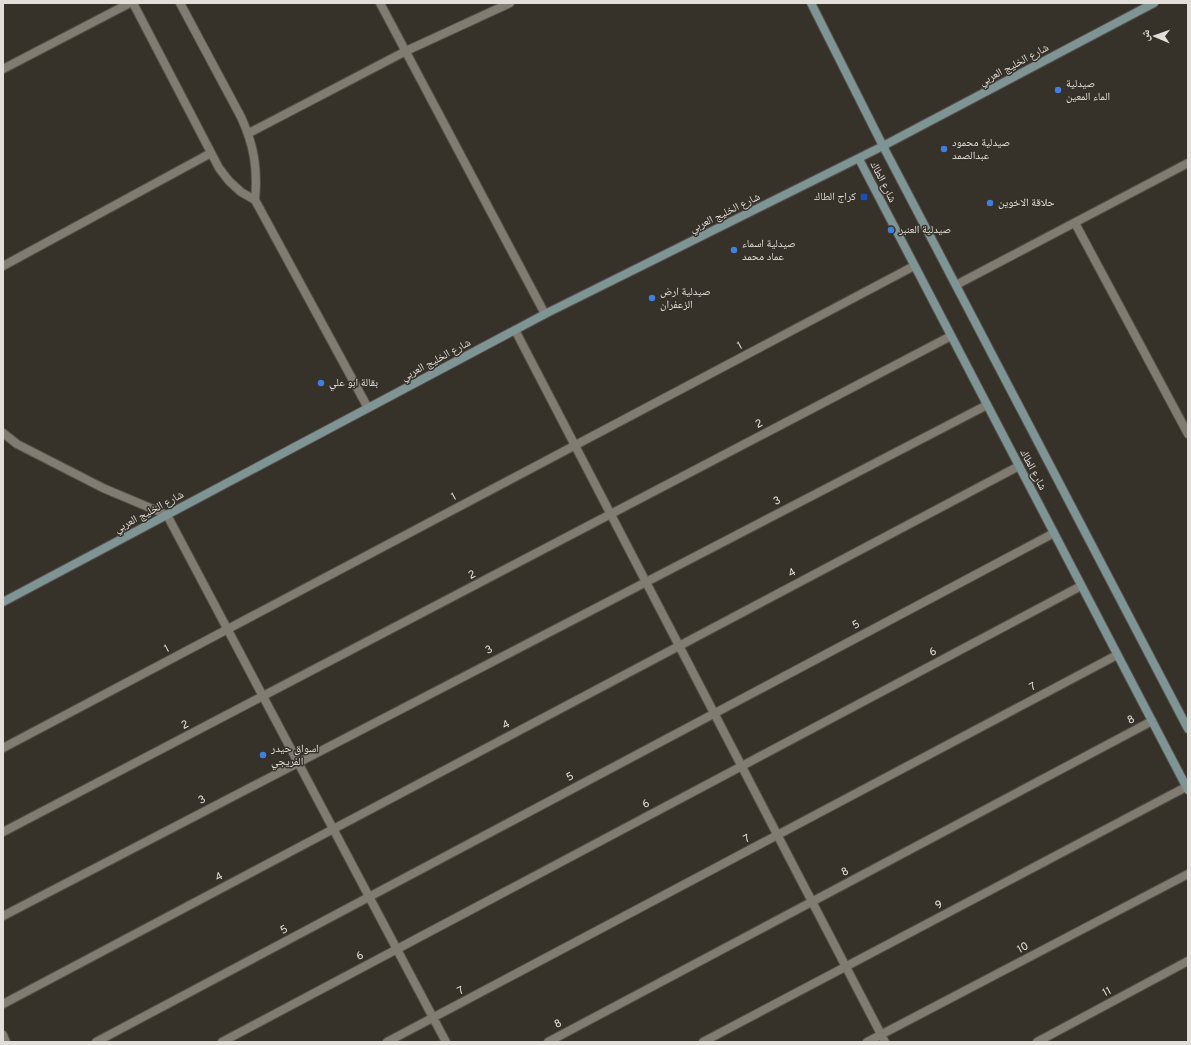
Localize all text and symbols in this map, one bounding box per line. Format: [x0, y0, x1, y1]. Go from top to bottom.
north arrow [1135, 16, 1175, 56]
text: ش [1139, 29, 1153, 42]
street label: شارع الخليج العربي [977, 41, 1052, 90]
place label: صيدلية الماء المعين [1066, 77, 1110, 104]
marker: صيدلية الماء المعين [1053, 85, 1063, 95]
place label: صيدلية محمود عبدالصمد [952, 136, 1010, 163]
marker: صيدلية محمود عبدالصمد [939, 144, 949, 154]
street label: شارع الطاك [867, 159, 899, 205]
street label: شارع الخليج العربي [687, 190, 763, 237]
place label: كراج الطاك [814, 190, 856, 204]
marker: كراج الطاك [859, 192, 869, 202]
place label: حلاقة الاخوين [998, 196, 1055, 210]
marker: حلاقة الاخوين [985, 198, 995, 208]
place label: صيدلية العنبر [898, 223, 951, 237]
marker: صيدلية العنبر [886, 225, 896, 235]
place label: صيدلية اسماء عماد محمد [742, 237, 796, 264]
marker: صيدلية اسماء عماد محمد [729, 245, 739, 255]
place label: صيدلية ارض الزعفران [660, 285, 711, 312]
marker: صيدلية ارض الزعفران [647, 293, 657, 303]
street label: شارع الخليج العربي [399, 336, 474, 385]
street label: 1 [735, 339, 745, 353]
place label: بقالة ابو علي [329, 376, 378, 391]
marker: بقالة ابو علي [316, 378, 326, 388]
street label: 2 [753, 416, 765, 432]
street label: شارع الطاك [1016, 447, 1050, 493]
street label: شارع الخليج العربي [112, 488, 187, 537]
street label: 1 [449, 490, 459, 504]
street label: 3 [771, 493, 783, 509]
street label: 4 [786, 565, 798, 581]
street label: 2 [466, 567, 478, 583]
street label: 5 [850, 617, 862, 633]
street label: 1 [162, 642, 172, 656]
street label: 3 [483, 642, 495, 658]
street label: 6 [927, 644, 939, 660]
street label: 7 [1027, 679, 1039, 695]
street label: 8 [1125, 712, 1137, 728]
street label: 2 [179, 717, 191, 733]
street label: 4 [500, 717, 512, 733]
place label: اسواق حيدر الفريجي [270, 742, 319, 770]
marker: اسواق حيدر الفريجي [258, 750, 268, 760]
street label: 5 [564, 769, 576, 785]
street label: 3 [196, 792, 208, 808]
street label: 6 [640, 796, 652, 812]
street label: 7 [741, 831, 753, 847]
street label: 8 [839, 864, 851, 880]
street label: 4 [213, 869, 225, 885]
street label: 9 [933, 897, 945, 913]
street label: 5 [278, 922, 290, 938]
street label: 10 [1015, 939, 1031, 957]
street label: 6 [354, 948, 366, 964]
street label: 7 [455, 983, 467, 999]
street label: 11 [1100, 984, 1114, 1000]
street label: 8 [552, 1016, 564, 1032]

